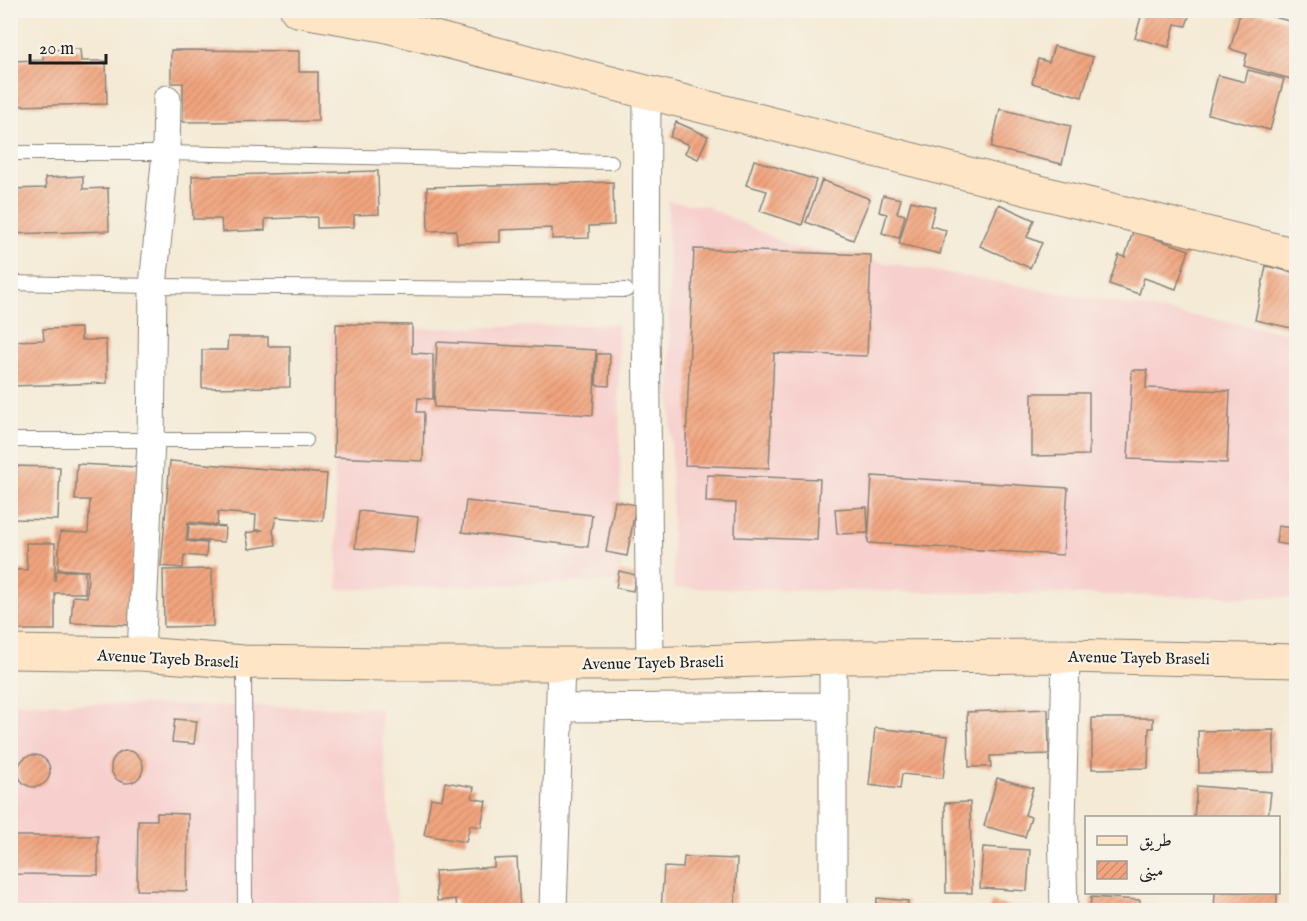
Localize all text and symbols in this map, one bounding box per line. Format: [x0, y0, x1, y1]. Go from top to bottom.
scale bar [30, 27, 106, 65]
text: 20 m [39, 38, 74, 61]
street label: Avenue Tayeb Braseli [96, 646, 239, 674]
street label: Avenue Tayeb Braseli [1067, 648, 1210, 670]
street label: Avenue Tayeb Braseli [581, 653, 724, 675]
legend [1085, 816, 1280, 894]
text: طريق [1139, 830, 1172, 853]
text: مبنى [1139, 860, 1164, 883]

